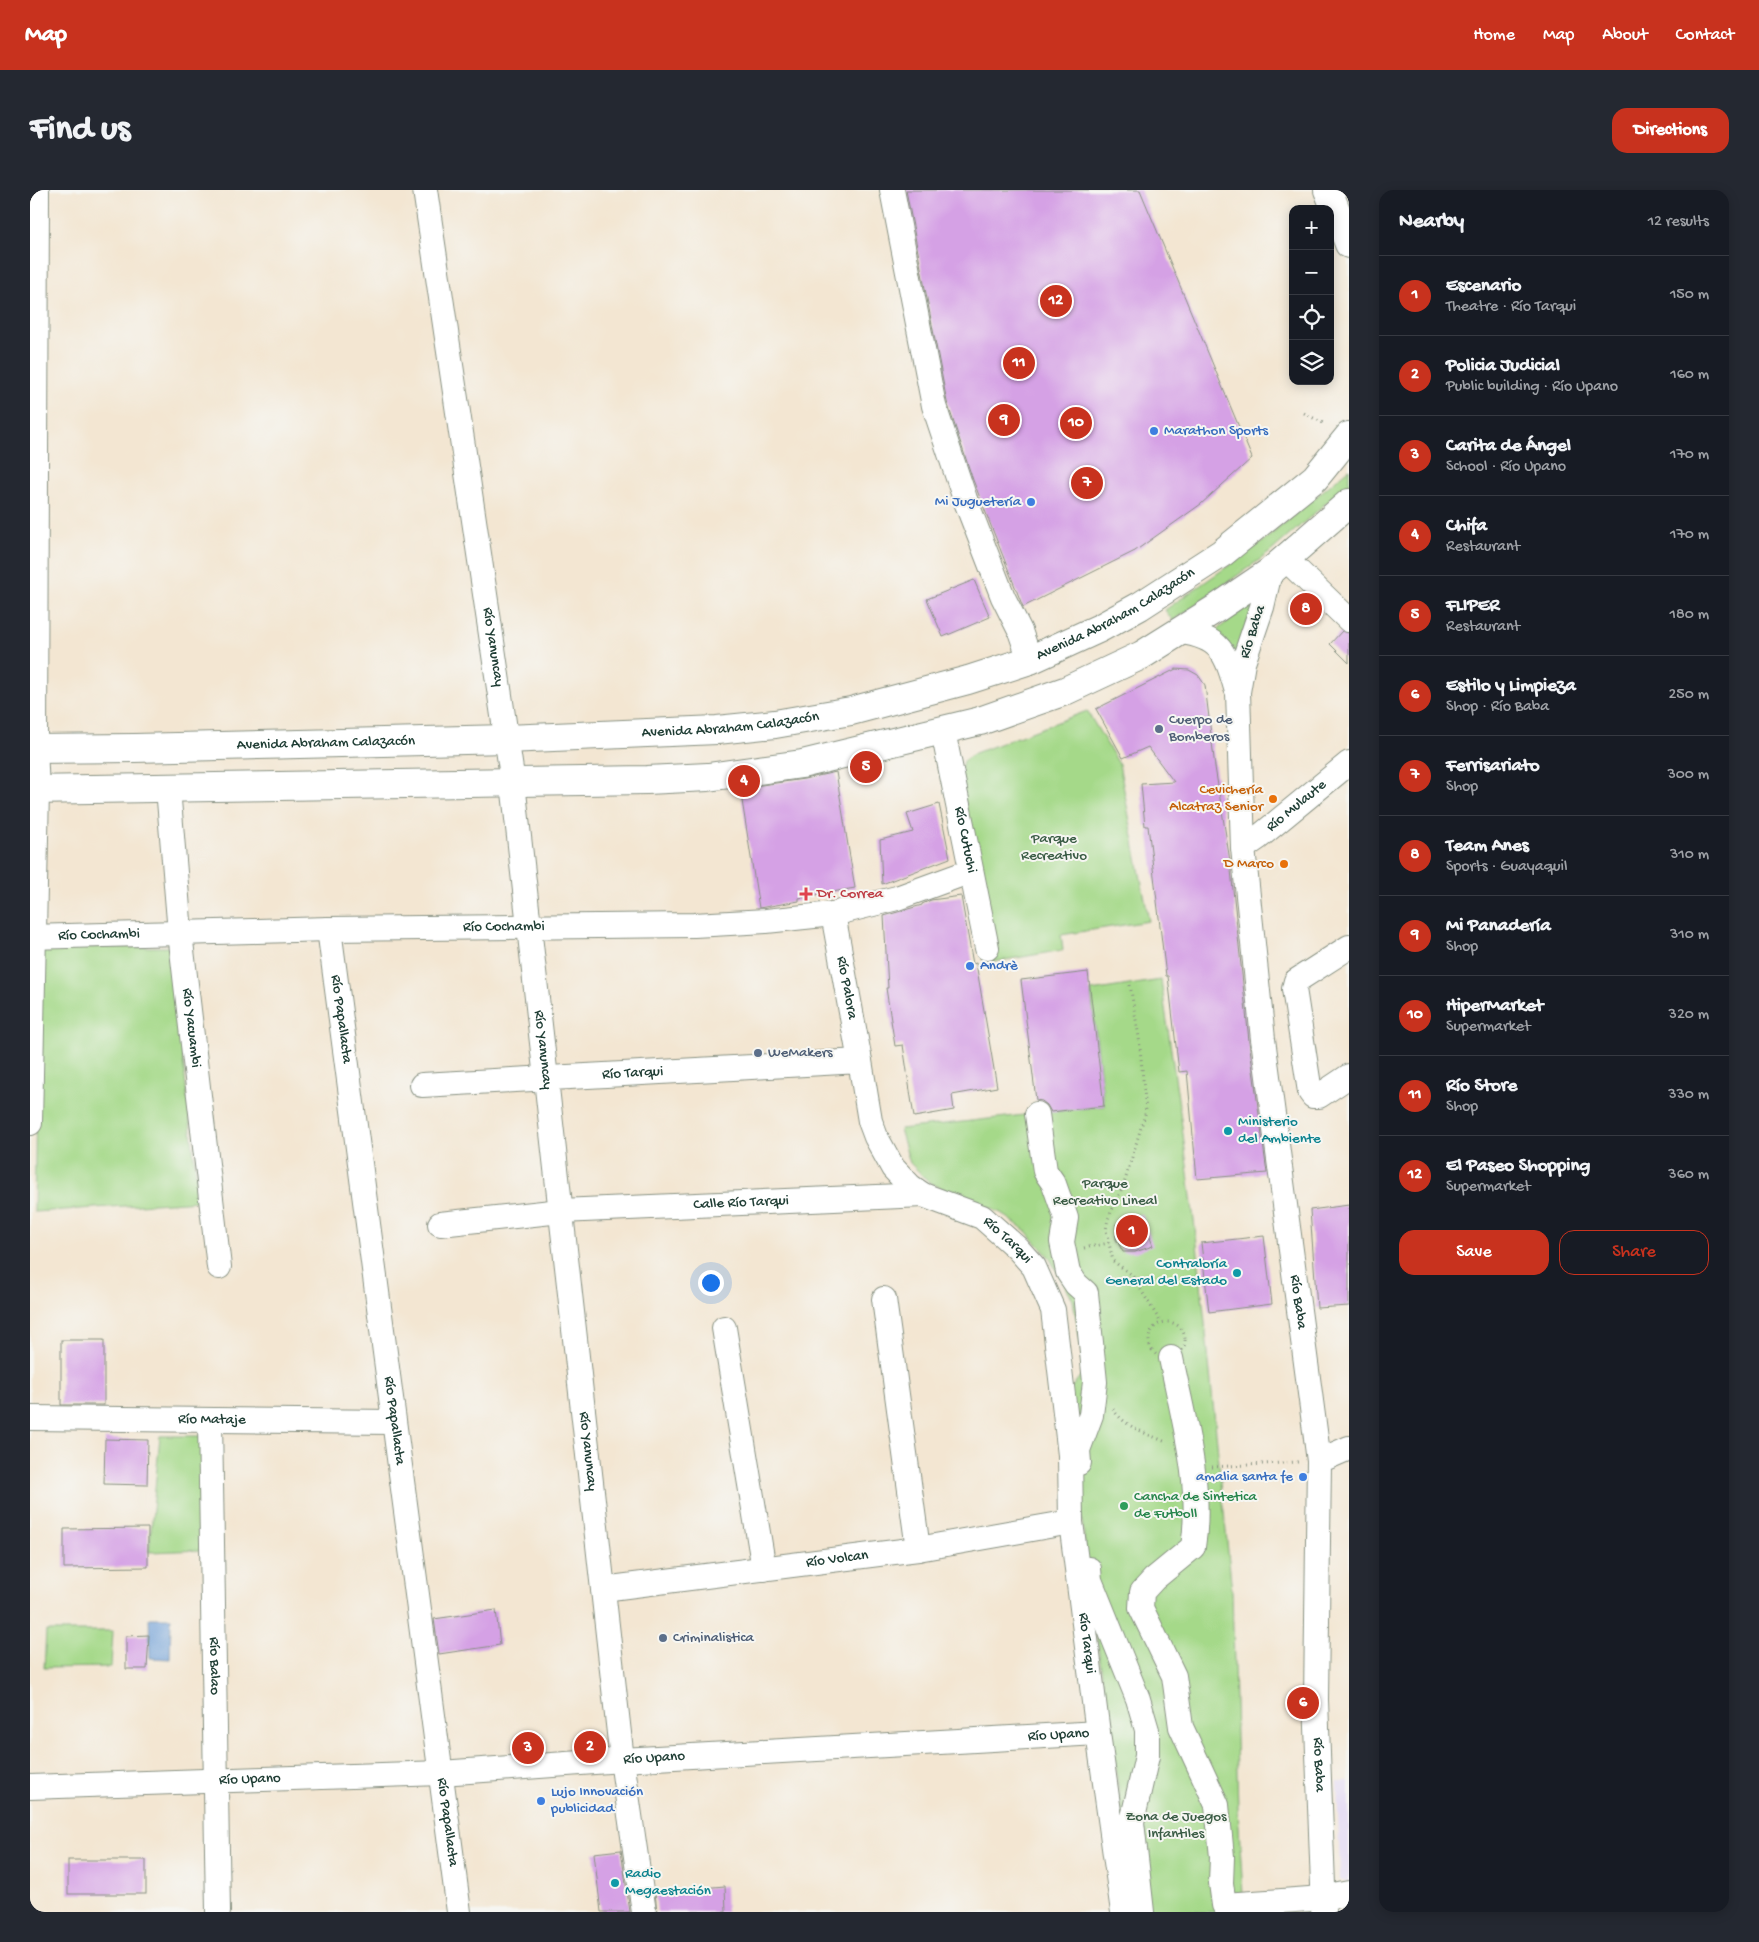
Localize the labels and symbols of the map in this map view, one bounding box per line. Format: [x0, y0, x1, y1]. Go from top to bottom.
pin: 12 [1040, 282, 1072, 320]
pin: 11 [1003, 344, 1035, 382]
pin: 9 [988, 401, 1020, 439]
pin: 10 [1060, 404, 1092, 442]
place label: Marathon Sports [1164, 422, 1269, 440]
marker: Marathon Sports [1148, 425, 1160, 437]
pin: 7 [1071, 464, 1103, 502]
place label: Mi Juguetería [935, 493, 1022, 511]
marker: Mi Juguetería [1025, 496, 1037, 508]
street label: Avenida Abraham Calazacón [1033, 564, 1198, 665]
pin: 8 [1290, 590, 1322, 628]
street label: Río Baba [1236, 603, 1270, 661]
street label: Río Yanuncay [478, 606, 508, 688]
street label: Avenida Abraham Calazacón [641, 708, 820, 742]
place label: Cuerpo de Bomberos [1168, 711, 1233, 746]
marker: Cuerpo de Bomberos [1153, 723, 1165, 735]
street label: Avenida Abraham Calazacón [237, 732, 415, 755]
pin: 5 [850, 748, 882, 786]
pin: 4 [728, 762, 760, 800]
street label: Río Mulaute [1263, 776, 1330, 836]
place label: Cevichería Alcatraz Senior [1169, 781, 1265, 816]
marker: Cevichería Alcatraz Senior [1267, 793, 1279, 805]
street label: Río Cutuchi [950, 805, 981, 875]
park label: Parque Recreativo [1021, 830, 1087, 865]
place label: D Marco [1223, 855, 1274, 873]
marker: D Marco [1278, 858, 1290, 870]
place label: Dr. Correa [816, 885, 884, 903]
marker: Dr. Correa [799, 887, 813, 901]
street label: Río Cochambi [463, 918, 545, 937]
street label: Río Cochambi [58, 925, 140, 945]
street label: Río Palora [832, 955, 861, 1021]
place label: Andrè [980, 957, 1018, 975]
marker: Andrè [964, 960, 976, 972]
street label: Río Papallacta [326, 974, 356, 1065]
street label: Río Yacuambi [177, 987, 205, 1069]
street label: Río Yanuncay [529, 1009, 556, 1091]
place label: WeMakers [768, 1044, 833, 1062]
marker: WeMakers [752, 1047, 764, 1059]
street label: Río Tarqui [602, 1063, 664, 1084]
place label: Ministerio del Ambiente [1238, 1113, 1321, 1148]
marker: Ministerio del Ambiente [1222, 1125, 1234, 1137]
park label: Parque Recreativo Lineal [1053, 1175, 1157, 1210]
street label: Calle Río Tarqui [693, 1192, 789, 1214]
pin: 1 [1116, 1212, 1148, 1250]
street label: Río Tarqui [979, 1213, 1036, 1268]
place label: Contraloría General del Estado [1105, 1255, 1228, 1290]
marker: Contraloría General del Estado [1231, 1267, 1243, 1279]
your location [698, 1270, 724, 1296]
street label: Río Baba [1285, 1274, 1311, 1331]
street label: Río Papallacta [379, 1375, 409, 1467]
street label: Río Mataje [178, 1411, 246, 1429]
street label: Río Yanuncay [574, 1411, 601, 1493]
place label: amalia santa fe [1196, 1468, 1293, 1486]
marker: amalia santa fe [1297, 1471, 1309, 1483]
place label: Cancha de Sintetica de Futboll [1134, 1488, 1257, 1523]
marker: Cancha de Sintetica de Futboll [1118, 1500, 1130, 1512]
street label: Río Volcan [805, 1546, 869, 1572]
street label: Río Tarqui [1074, 1612, 1099, 1675]
place label: Criminalistica [673, 1629, 755, 1647]
marker: Criminalistica [657, 1632, 669, 1644]
street label: Río Balao [205, 1637, 223, 1695]
pin: 6 [1287, 1684, 1319, 1722]
street label: Río Upano [1027, 1724, 1090, 1746]
pin: 2 [574, 1728, 606, 1766]
pin: 3 [512, 1729, 544, 1767]
street label: Río Baba [1308, 1737, 1328, 1793]
street label: Río Upano [623, 1747, 686, 1769]
street label: Río Upano [219, 1769, 281, 1790]
street label: Río Papallacta [432, 1777, 462, 1868]
place label: Lujo Innovación publicidad [550, 1783, 643, 1818]
marker: Lujo Innovación publicidad [535, 1795, 547, 1807]
park label: Zona de Juegos Infantiles [1125, 1808, 1227, 1843]
place label: Radio Megaestación [625, 1865, 711, 1900]
marker: Radio Megaestación [609, 1877, 621, 1889]

